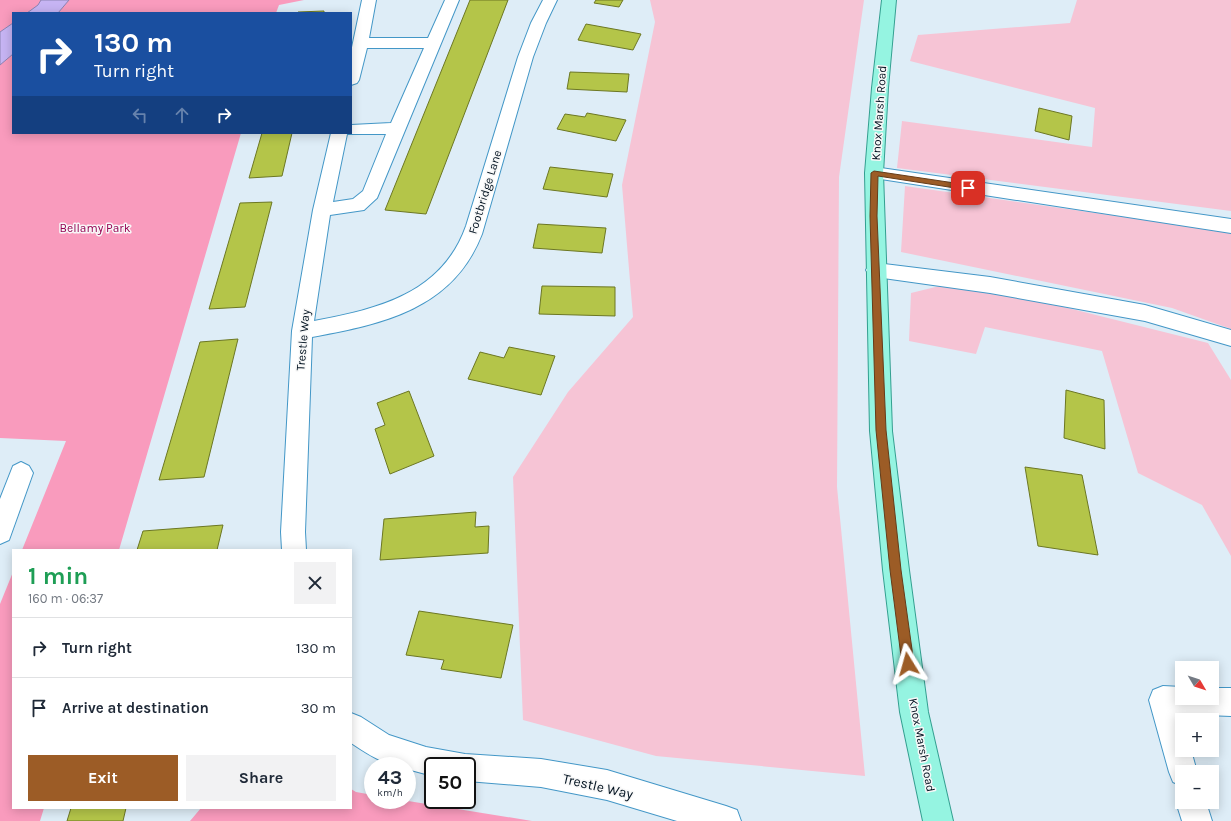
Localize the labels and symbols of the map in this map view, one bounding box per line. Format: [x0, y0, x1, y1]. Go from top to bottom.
street label: Knox Marsh Road [869, 65, 889, 161]
street label: Footbridge Lane [466, 148, 504, 236]
pin [951, 171, 985, 205]
park label: Bellamy Park [60, 221, 131, 235]
street label: Trestle Way [293, 308, 313, 371]
position arrow [887, 643, 929, 685]
north arrow [1175, 661, 1219, 705]
street label: Knox Marsh Road [906, 697, 938, 793]
speed limit sign: 50 [424, 757, 476, 809]
street label: Trestle Way [561, 770, 635, 803]

